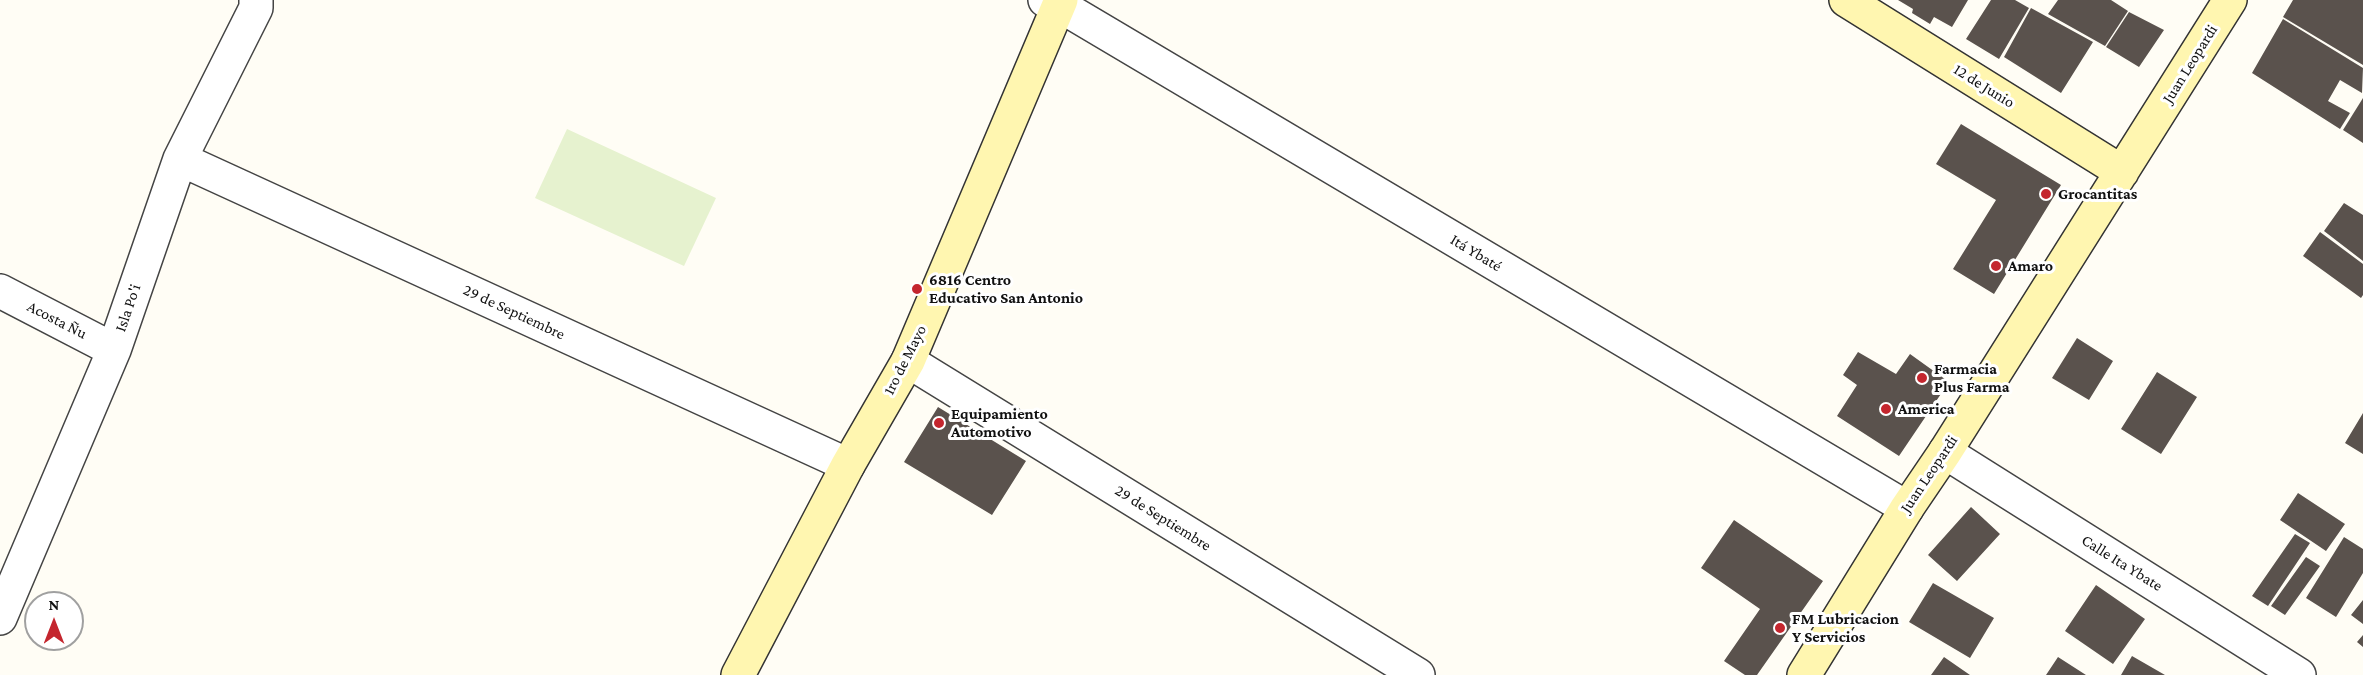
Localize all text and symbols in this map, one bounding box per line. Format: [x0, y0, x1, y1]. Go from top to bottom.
street label: Juan Leopardi [2158, 21, 2222, 107]
street label: 12 de Junio [1950, 60, 2018, 112]
place label: Grocantitas [2058, 184, 2137, 204]
marker: Grocantitas [2039, 187, 2053, 201]
street label: Itá Ybaté [1447, 230, 1505, 276]
place label: Amaro [2008, 256, 2053, 276]
marker: Amaro [1989, 259, 2003, 273]
place label: 6816 Centro Educativo San Antonio [929, 270, 1083, 308]
street label: 29 de Septiembre [460, 280, 568, 344]
street label: Isla Po'i [111, 282, 145, 334]
marker: 6816 Centro Educativo San Antonio [910, 282, 924, 296]
street label: Acosta Ñu [24, 297, 90, 343]
street label: 1ro de Mayo [879, 322, 931, 398]
place label: Farmacia Plus Farma [1934, 359, 2010, 397]
marker: Farmacia Plus Farma [1915, 371, 1929, 385]
place label: America [1898, 399, 1955, 419]
marker: America [1879, 402, 1893, 416]
place label: Equipamiento Automotivo [951, 404, 1048, 442]
marker: Equipamiento Automotivo [932, 416, 946, 430]
street label: Juan Leopardi [1896, 432, 1962, 516]
street label: 29 de Septiembre [1111, 481, 1215, 555]
street label: Calle Ita Ybate [2078, 530, 2166, 596]
north arrow [24, 591, 84, 651]
text: N [49, 596, 59, 613]
place label: FM Lubricacion Y Servicios [1792, 609, 1899, 647]
marker: FM Lubricacion Y Servicios [1773, 621, 1787, 635]

